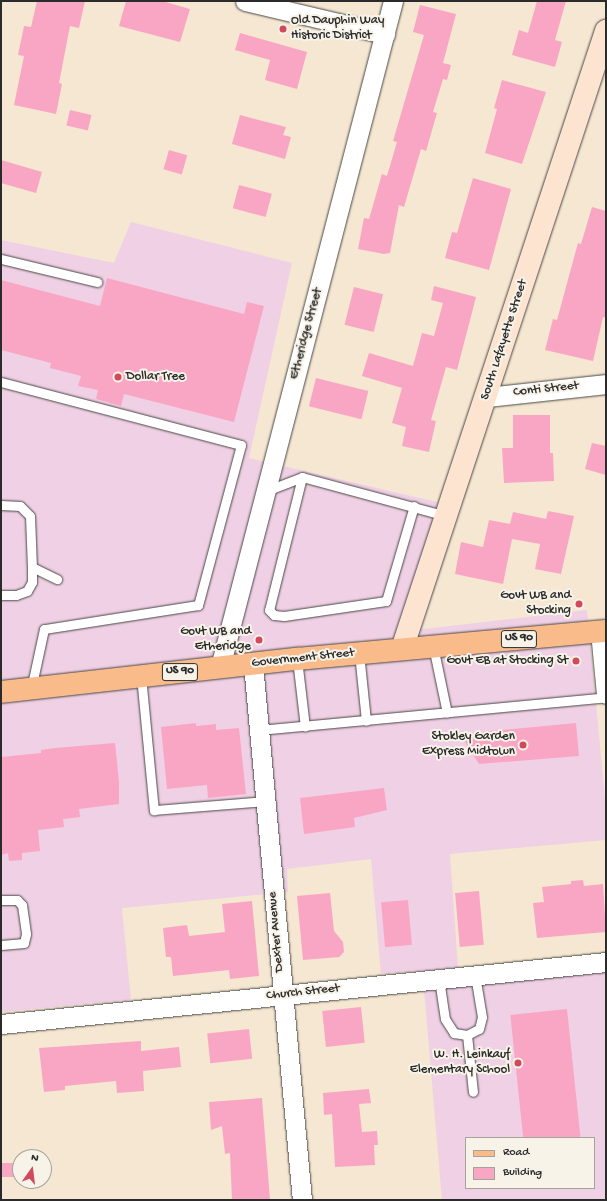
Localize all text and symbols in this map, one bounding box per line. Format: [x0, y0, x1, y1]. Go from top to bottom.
place label: Old Dauphin Way Historic District [291, 14, 384, 45]
marker: Old Dauphin Way Historic District [278, 24, 288, 34]
street label: South Lafayette Street [478, 278, 532, 402]
street label: Etheridge Street [287, 287, 327, 381]
place label: Dollar Tree [126, 369, 185, 385]
marker: Dollar Tree [113, 372, 123, 382]
street label: Conti Street [512, 379, 580, 401]
place label: Govt WB and Stocking [500, 589, 571, 620]
marker: Govt WB and Stocking [574, 599, 584, 609]
place label: Govt WB and Etheridge [180, 625, 251, 656]
road number: US 90 [500, 629, 538, 649]
marker: Govt WB and Etheridge [254, 635, 264, 645]
street label: Government Street [251, 646, 355, 672]
place label: Govt EB at Stocking St [446, 653, 568, 669]
marker: Govt EB at Stocking St [571, 656, 581, 666]
road number: US 90 [161, 662, 199, 682]
place label: Stokley Garden Express Midtown [422, 730, 515, 761]
marker: Stokley Garden Express Midtown [518, 740, 528, 750]
street label: Dexter Avenue [266, 891, 288, 973]
street label: Church Street [265, 981, 341, 1005]
place label: W. H. Leinkauf Elementary School [410, 1048, 510, 1079]
marker: W. H. Leinkauf Elementary School [513, 1058, 523, 1068]
legend [465, 1137, 595, 1189]
text: Road [503, 1146, 529, 1160]
north arrow [12, 1149, 52, 1189]
text: N [30, 1152, 40, 1165]
text: Building [503, 1166, 542, 1180]

